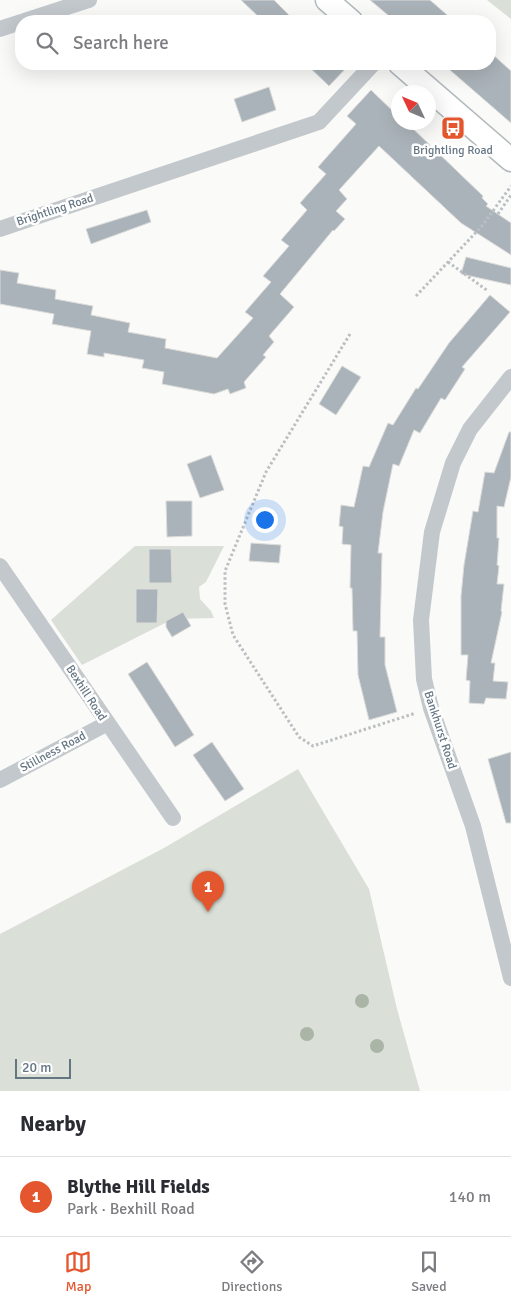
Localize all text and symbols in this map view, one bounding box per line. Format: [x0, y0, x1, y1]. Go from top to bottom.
search box [15, 15, 496, 70]
icon: search [33, 29, 61, 57]
text: Search here [73, 31, 169, 55]
north arrow [391, 85, 436, 130]
bus stop icon: Brightling Road [440, 115, 466, 141]
place label: Brightling Road [413, 143, 493, 158]
street label: Brightling Road [15, 191, 95, 229]
your location [252, 507, 278, 533]
street label: Bexhill Road [62, 662, 110, 724]
street label: Bankhurst Road [420, 689, 460, 771]
street label: Stillness Road [17, 728, 89, 776]
pin: 1 [192, 871, 224, 912]
scale bar [15, 1056, 71, 1079]
text: 20 m [22, 1059, 51, 1076]
text: Nearby [20, 1111, 86, 1137]
text: Blythe Hill Fields [67, 1175, 210, 1199]
text: 1 [32, 1187, 40, 1207]
text: 140 m [449, 1187, 491, 1207]
text: Park · Bexhill Road [67, 1199, 195, 1219]
tab: Map [64, 1248, 92, 1295]
tab: Directions [221, 1248, 282, 1295]
tab: Saved [411, 1248, 447, 1295]

